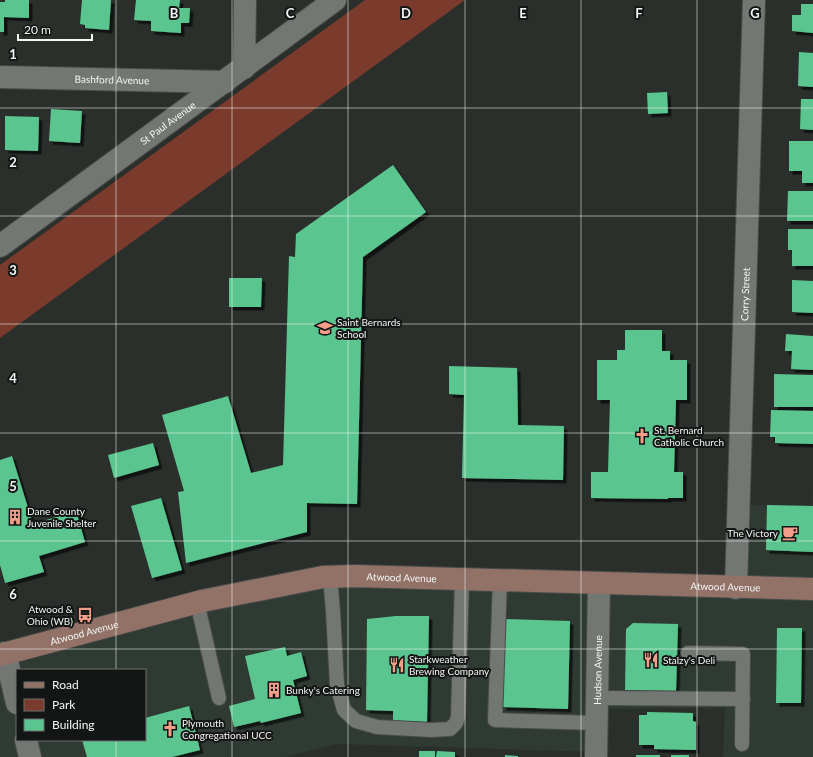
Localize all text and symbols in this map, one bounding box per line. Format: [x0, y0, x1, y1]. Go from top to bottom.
text: B [170, 5, 179, 21]
text: C [286, 5, 295, 21]
text: D [401, 5, 411, 21]
text: E [519, 5, 527, 21]
text: F [635, 5, 643, 21]
text: G [750, 5, 760, 21]
scale bar [18, 16, 92, 42]
text: 20 m [24, 22, 51, 37]
text: 1 [9, 46, 17, 62]
street label: Bashford Avenue [75, 73, 149, 86]
street label: St Paul Avenue [138, 99, 198, 147]
text: 2 [9, 154, 17, 170]
text: 3 [9, 262, 17, 278]
street label: Corry Street [738, 267, 752, 321]
place label: Saint Bernards School [337, 316, 401, 340]
school or university icon: Saint Bernards School [316, 319, 334, 337]
text: 4 [9, 370, 17, 386]
place label: St. Bernard Catholic Church [654, 424, 724, 448]
church icon: St. Bernard Catholic Church [633, 427, 651, 445]
text: 5 [9, 478, 17, 494]
place label: Dane County Juvenile Shelter [27, 505, 97, 529]
building icon: Dane County Juvenile Shelter [6, 508, 24, 526]
cafe icon: The Victory [781, 524, 799, 542]
place label: The Victory [727, 527, 779, 539]
street label: Atwood Avenue [366, 570, 437, 584]
street label: Atwood Avenue [690, 580, 761, 594]
text: 6 [9, 586, 17, 602]
place label: Atwood & Ohio (WB) [27, 603, 74, 627]
bus stop icon: Atwood & Ohio (WB) [76, 606, 94, 624]
street label: Atwood Avenue [49, 618, 120, 647]
street label: Hudson Avenue [591, 635, 604, 705]
restaurant icon: Stalzy's Deli [642, 651, 660, 669]
place label: Starkweather Brewing Company [409, 653, 490, 677]
place label: Stalzy's Deli [663, 654, 715, 666]
restaurant icon: Starkweather Brewing Company [388, 656, 406, 674]
legend [16, 669, 146, 741]
text: Road [52, 677, 79, 692]
building icon: Bunky's Catering [265, 681, 283, 699]
place label: Bunky's Catering [286, 684, 360, 696]
text: Park [52, 697, 76, 712]
text: Building [52, 717, 95, 732]
place label: Plymouth Congregational UCC [182, 717, 272, 741]
church icon: Plymouth Congregational UCC [161, 720, 179, 738]

